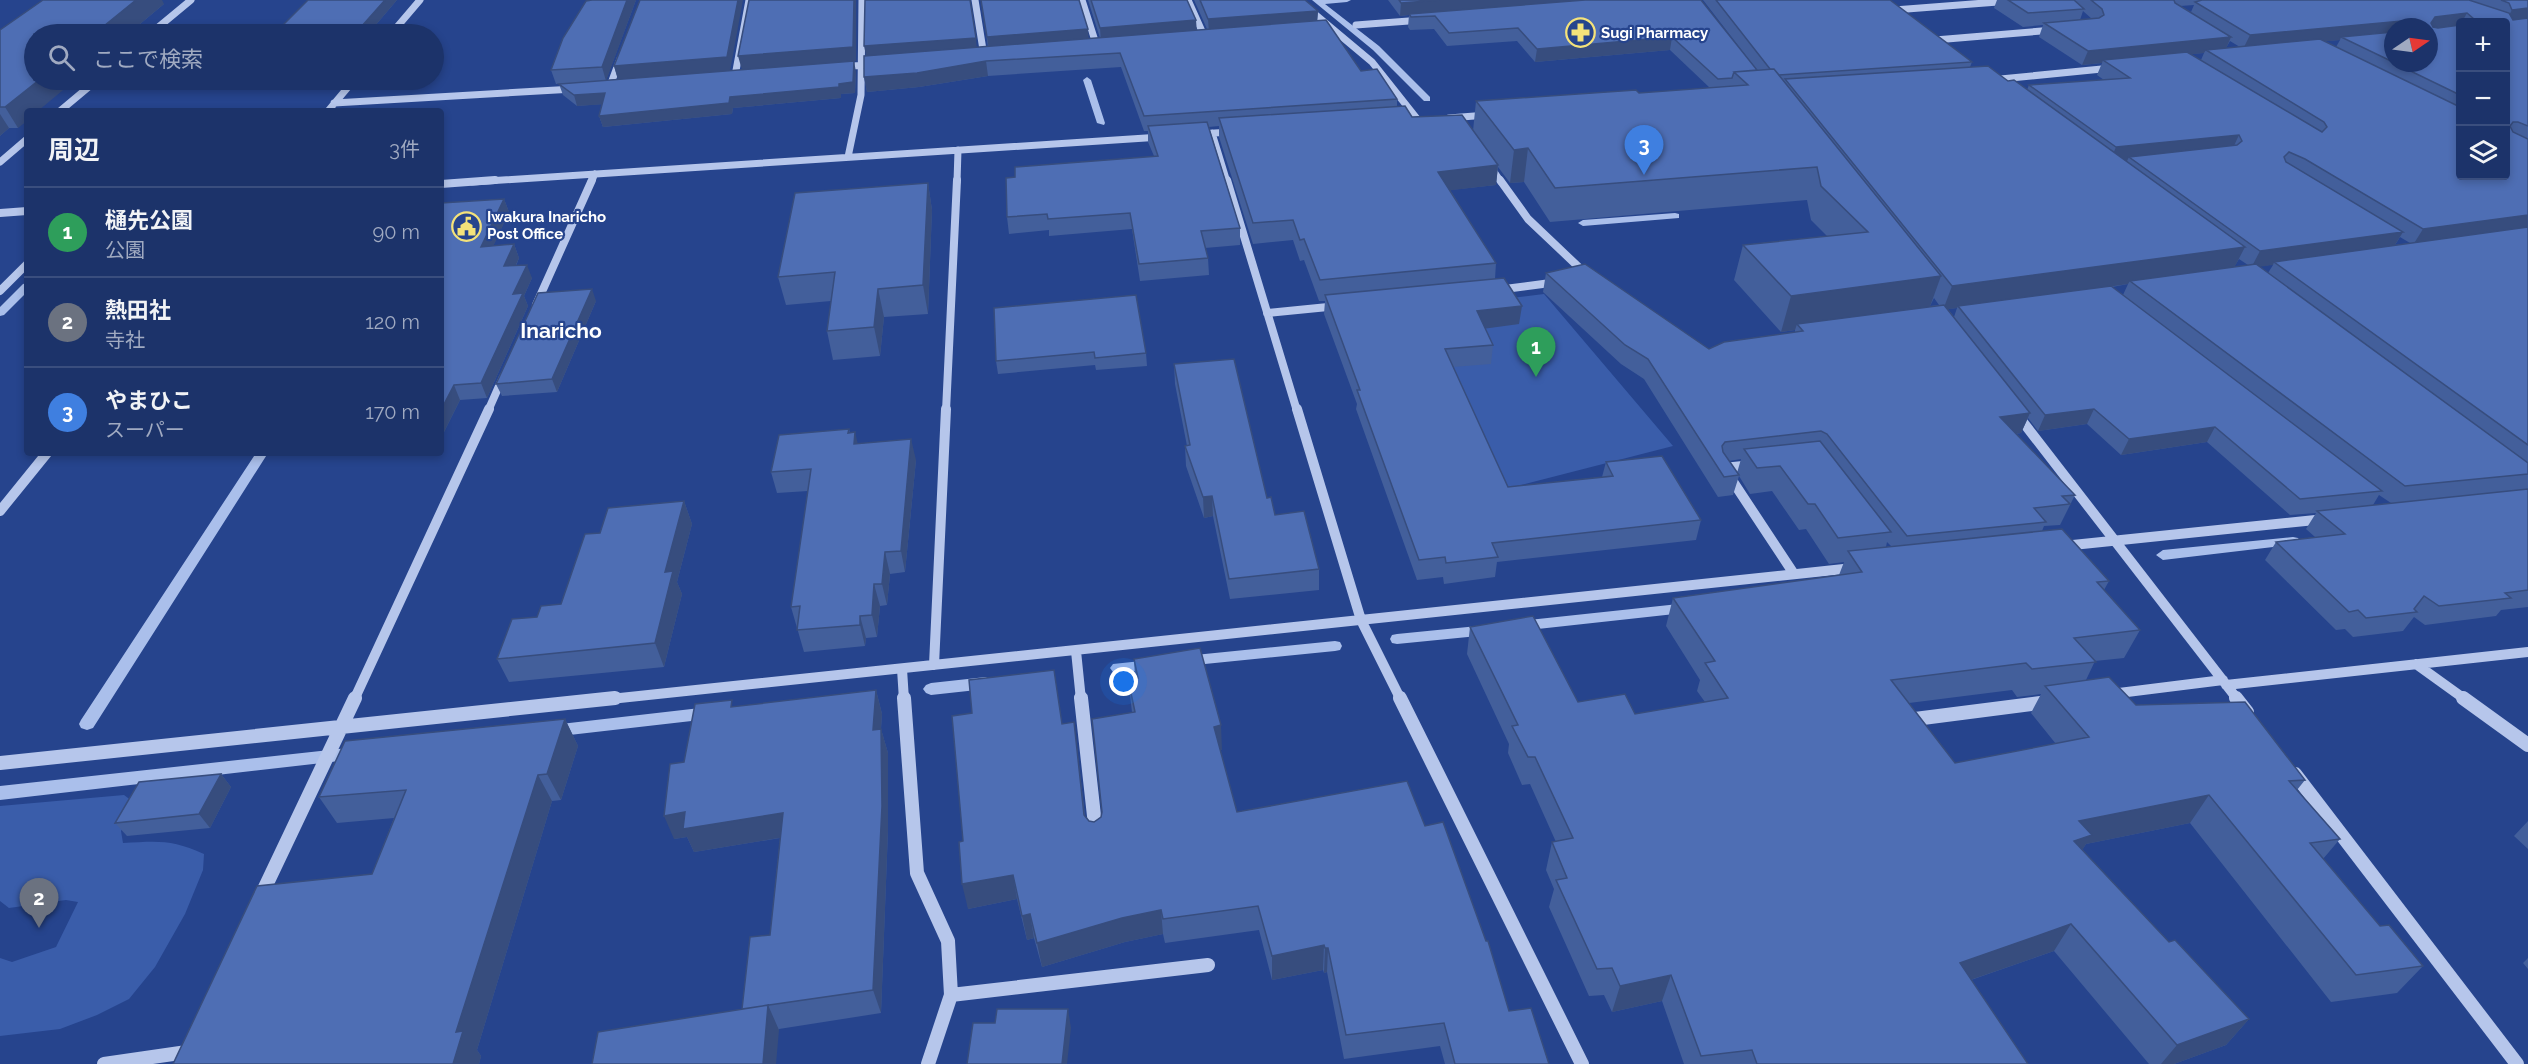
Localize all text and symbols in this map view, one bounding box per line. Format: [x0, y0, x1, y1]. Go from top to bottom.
pharmacy icon: Sugi Pharmacy [1564, 17, 1596, 49]
north arrow [2384, 18, 2438, 72]
map controls [2456, 18, 2510, 180]
button: + [2456, 18, 2510, 72]
search box [24, 24, 444, 90]
place label: Sugi Pharmacy [1601, 24, 1709, 42]
icon: search [45, 41, 78, 74]
text: ここで検索 [93, 46, 203, 72]
button: − [2456, 72, 2510, 126]
pin: 3 [1624, 126, 1664, 175]
button: layers [2456, 126, 2510, 180]
text: 周辺 [48, 135, 100, 165]
text: 3件 [389, 137, 420, 161]
text: 樋先公園 [105, 207, 193, 233]
place label: Iwakura Inaricho Post Office [487, 208, 606, 243]
public building icon: Iwakura Inaricho Post Office [450, 210, 482, 242]
text: 1 [63, 220, 72, 244]
text: 90 m [373, 220, 420, 244]
text: 公園 [105, 238, 145, 262]
text: 熱田社 [105, 297, 171, 323]
text: 2 [62, 310, 73, 334]
text: 120 m [365, 310, 420, 334]
district label: Inaricho [520, 318, 602, 343]
text: 寺社 [105, 328, 145, 352]
pin: 1 [1516, 328, 1556, 377]
text: やまひこ [105, 387, 193, 413]
text: 3 [62, 400, 73, 424]
text: 170 m [365, 400, 420, 424]
text: スーパー [105, 418, 185, 442]
your location [1109, 667, 1138, 696]
pin: 2 [20, 878, 58, 928]

